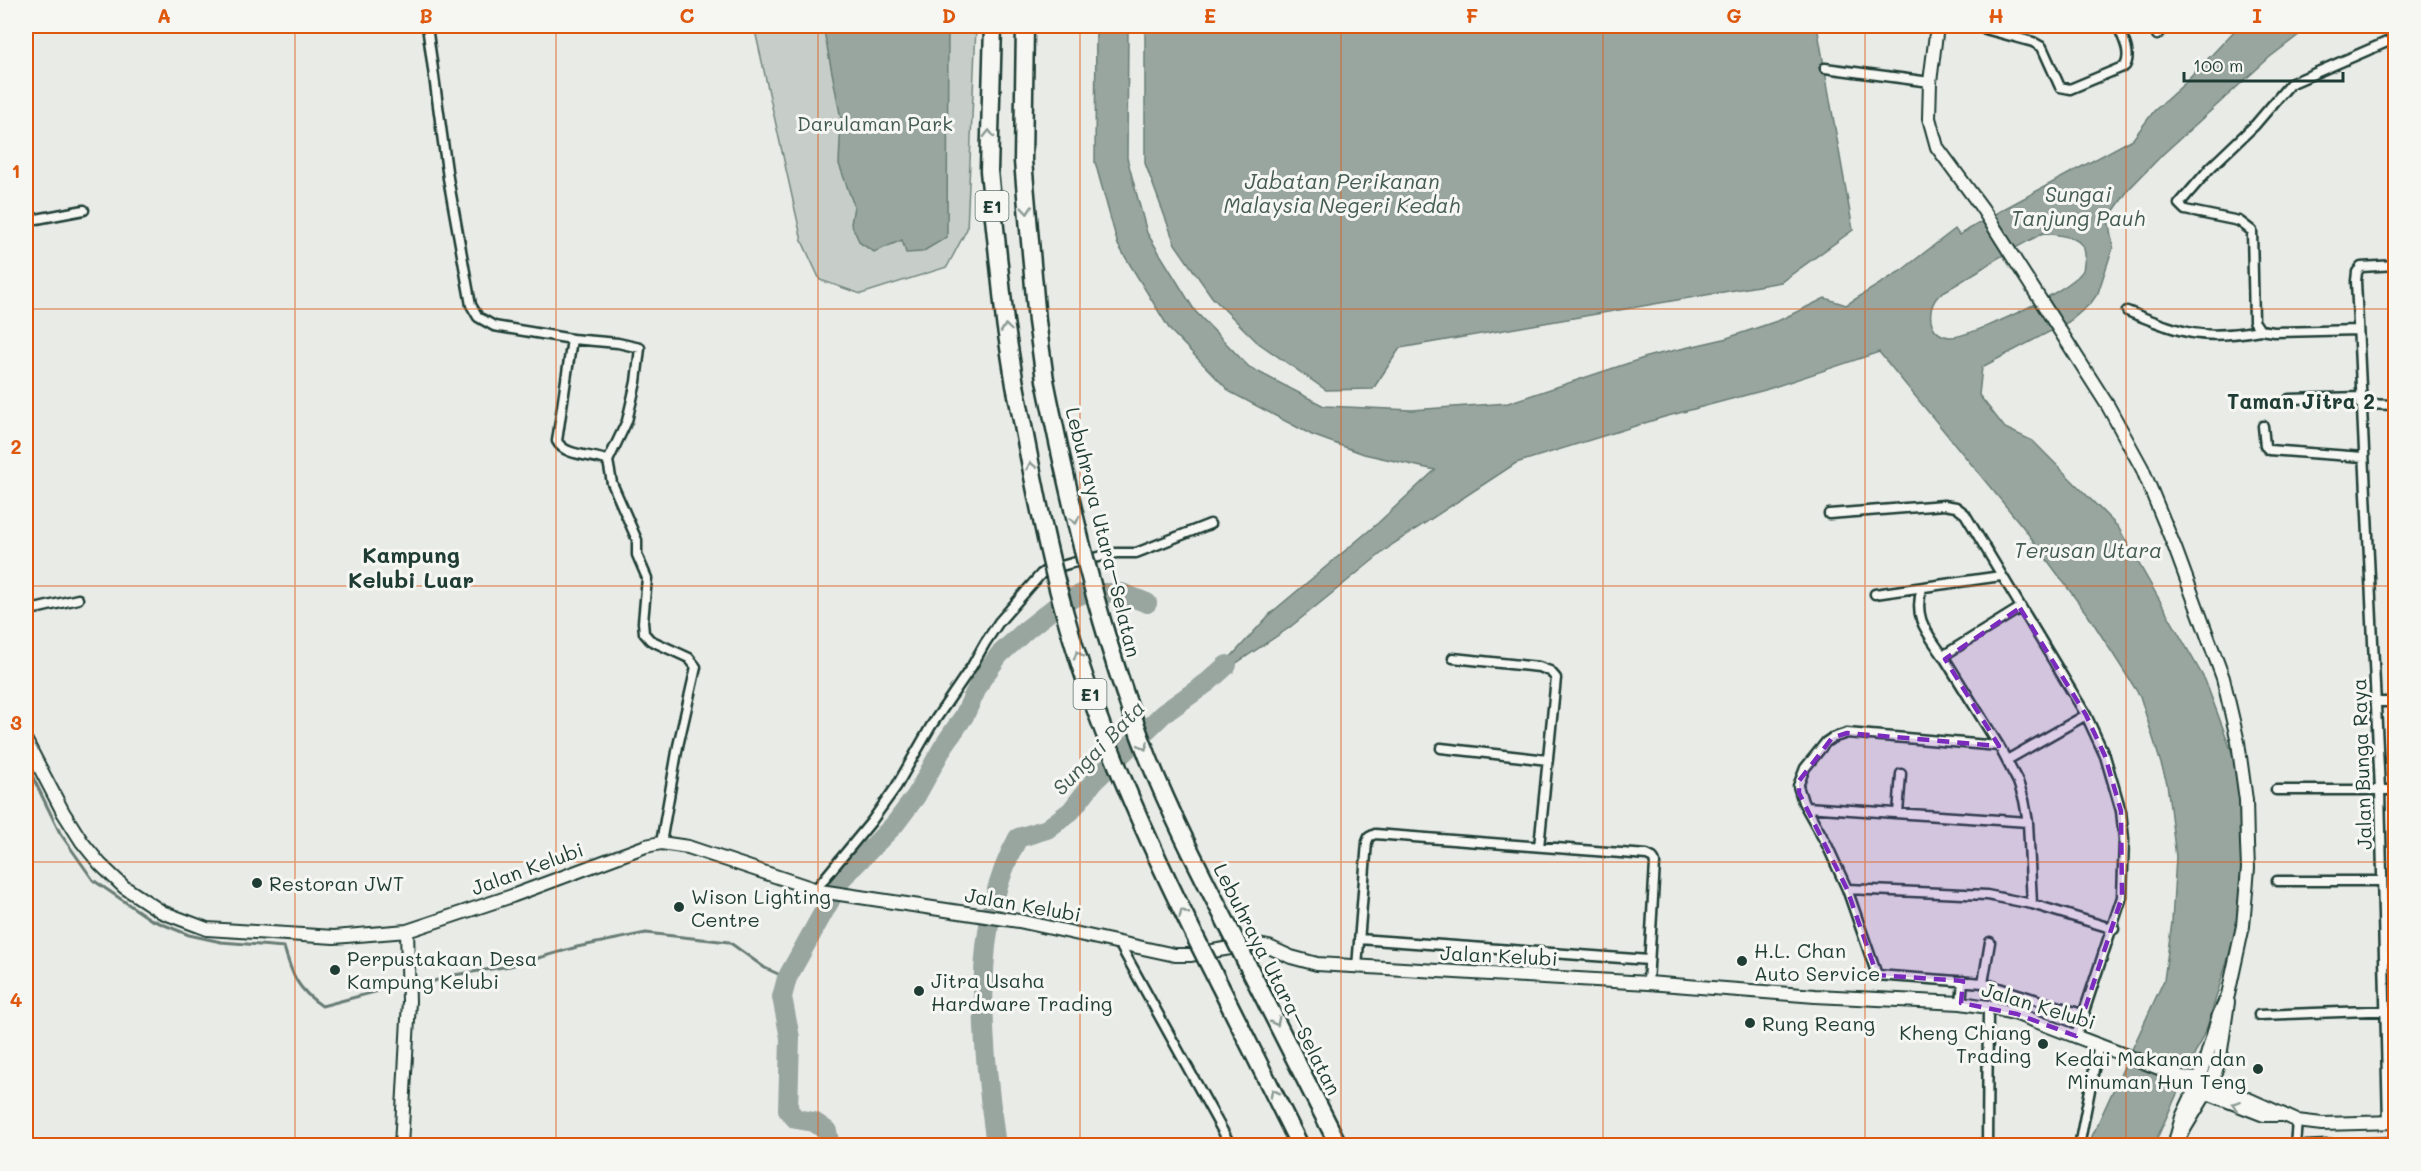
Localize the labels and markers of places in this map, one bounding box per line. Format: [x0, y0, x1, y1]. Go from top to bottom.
place label: Restoran JWT [269, 870, 404, 896]
marker: Restoran JWT [250, 876, 264, 890]
place label: Wison Lighting Centre [691, 883, 831, 932]
marker: Wison Lighting Centre [672, 900, 686, 914]
place label: H.L. Chan Auto Service [1754, 937, 1880, 986]
place label: Perpustakaan Desa Kampung Kelubi [347, 945, 537, 994]
marker: H.L. Chan Auto Service [1735, 954, 1749, 968]
marker: Perpustakaan Desa Kampung Kelubi [328, 963, 342, 977]
place label: Jitra Usaha Hardware Trading [931, 967, 1112, 1016]
marker: Jitra Usaha Hardware Trading [912, 984, 926, 998]
place label: Rung Reang [1762, 1010, 1875, 1036]
marker: Rung Reang [1743, 1016, 1757, 1030]
place label: Kheng Chiang Trading [1899, 1019, 2031, 1068]
marker: Kheng Chiang Trading [2036, 1037, 2050, 1051]
place label: Kedai Makanan dan Minuman Hun Teng [2055, 1045, 2246, 1094]
marker: Kedai Makanan dan Minuman Hun Teng [2251, 1062, 2265, 1076]

